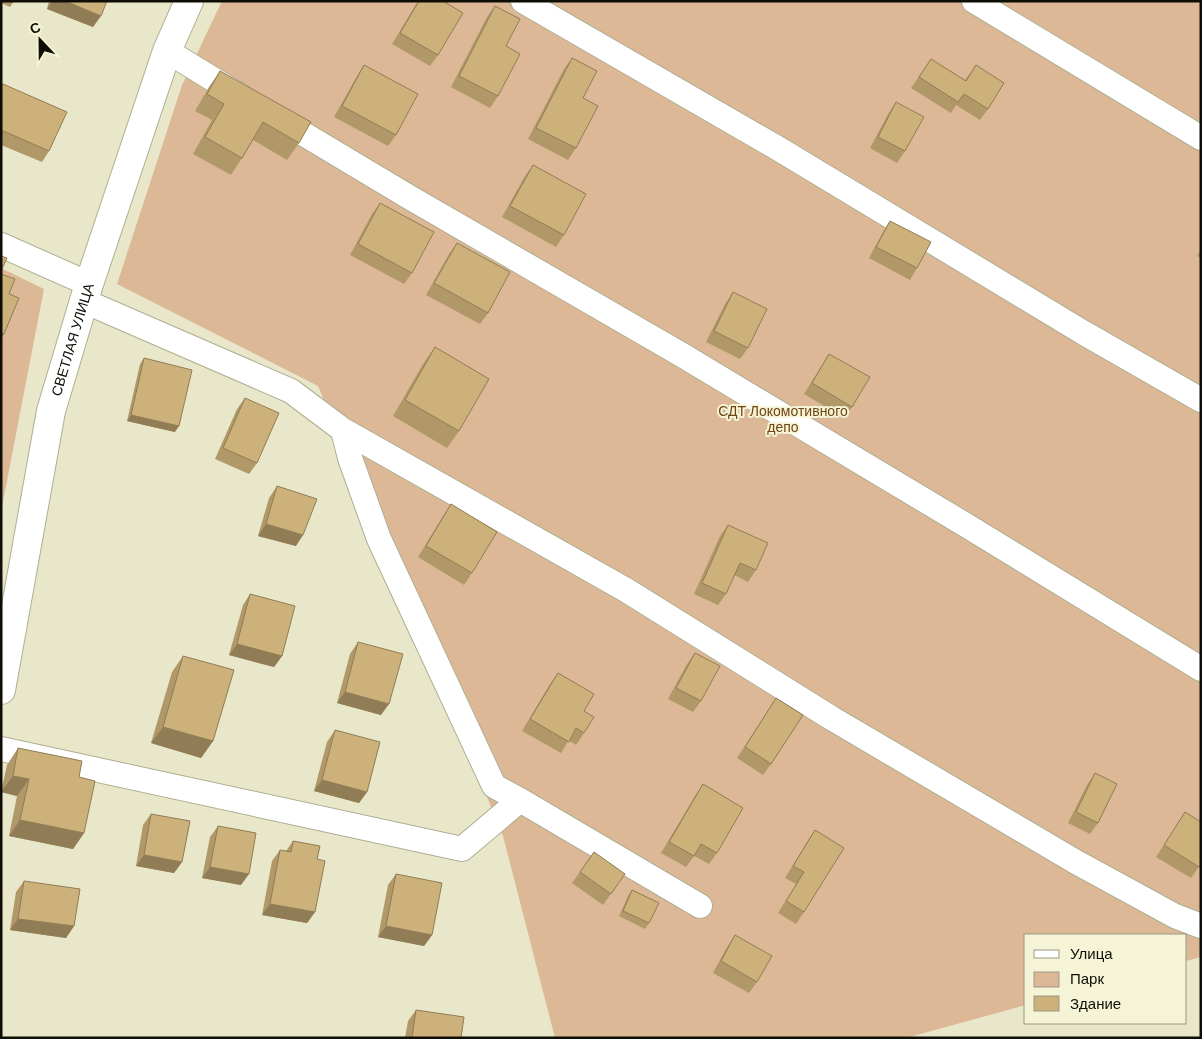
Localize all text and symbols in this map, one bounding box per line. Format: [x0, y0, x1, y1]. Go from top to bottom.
north arrow [15, 15, 65, 65]
text: С [27, 18, 43, 38]
street label: СВЕТЛАЯ УЛИЦА [47, 280, 98, 398]
park label: СДТ Локомотивного депо [718, 402, 848, 436]
legend [1024, 934, 1187, 1024]
text: Улица [1070, 944, 1113, 964]
text: Парк [1070, 969, 1104, 989]
text: Здание [1070, 994, 1121, 1014]

